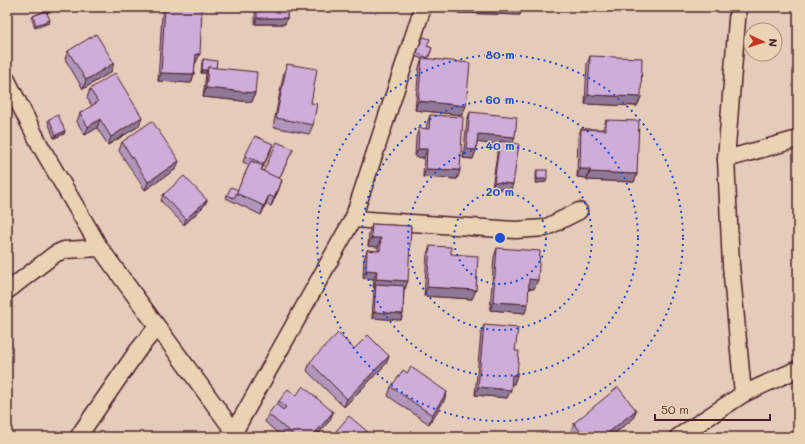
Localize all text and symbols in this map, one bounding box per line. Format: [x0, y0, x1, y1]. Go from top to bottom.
north arrow [743, 22, 783, 62]
text: N [766, 38, 781, 47]
text: 80 m [485, 46, 515, 62]
text: 60 m [486, 91, 514, 107]
text: 40 m [485, 137, 515, 153]
text: 20 m [486, 183, 514, 199]
centre of rings [493, 231, 507, 245]
scale bar [655, 396, 770, 422]
text: 50 m [661, 401, 689, 417]

